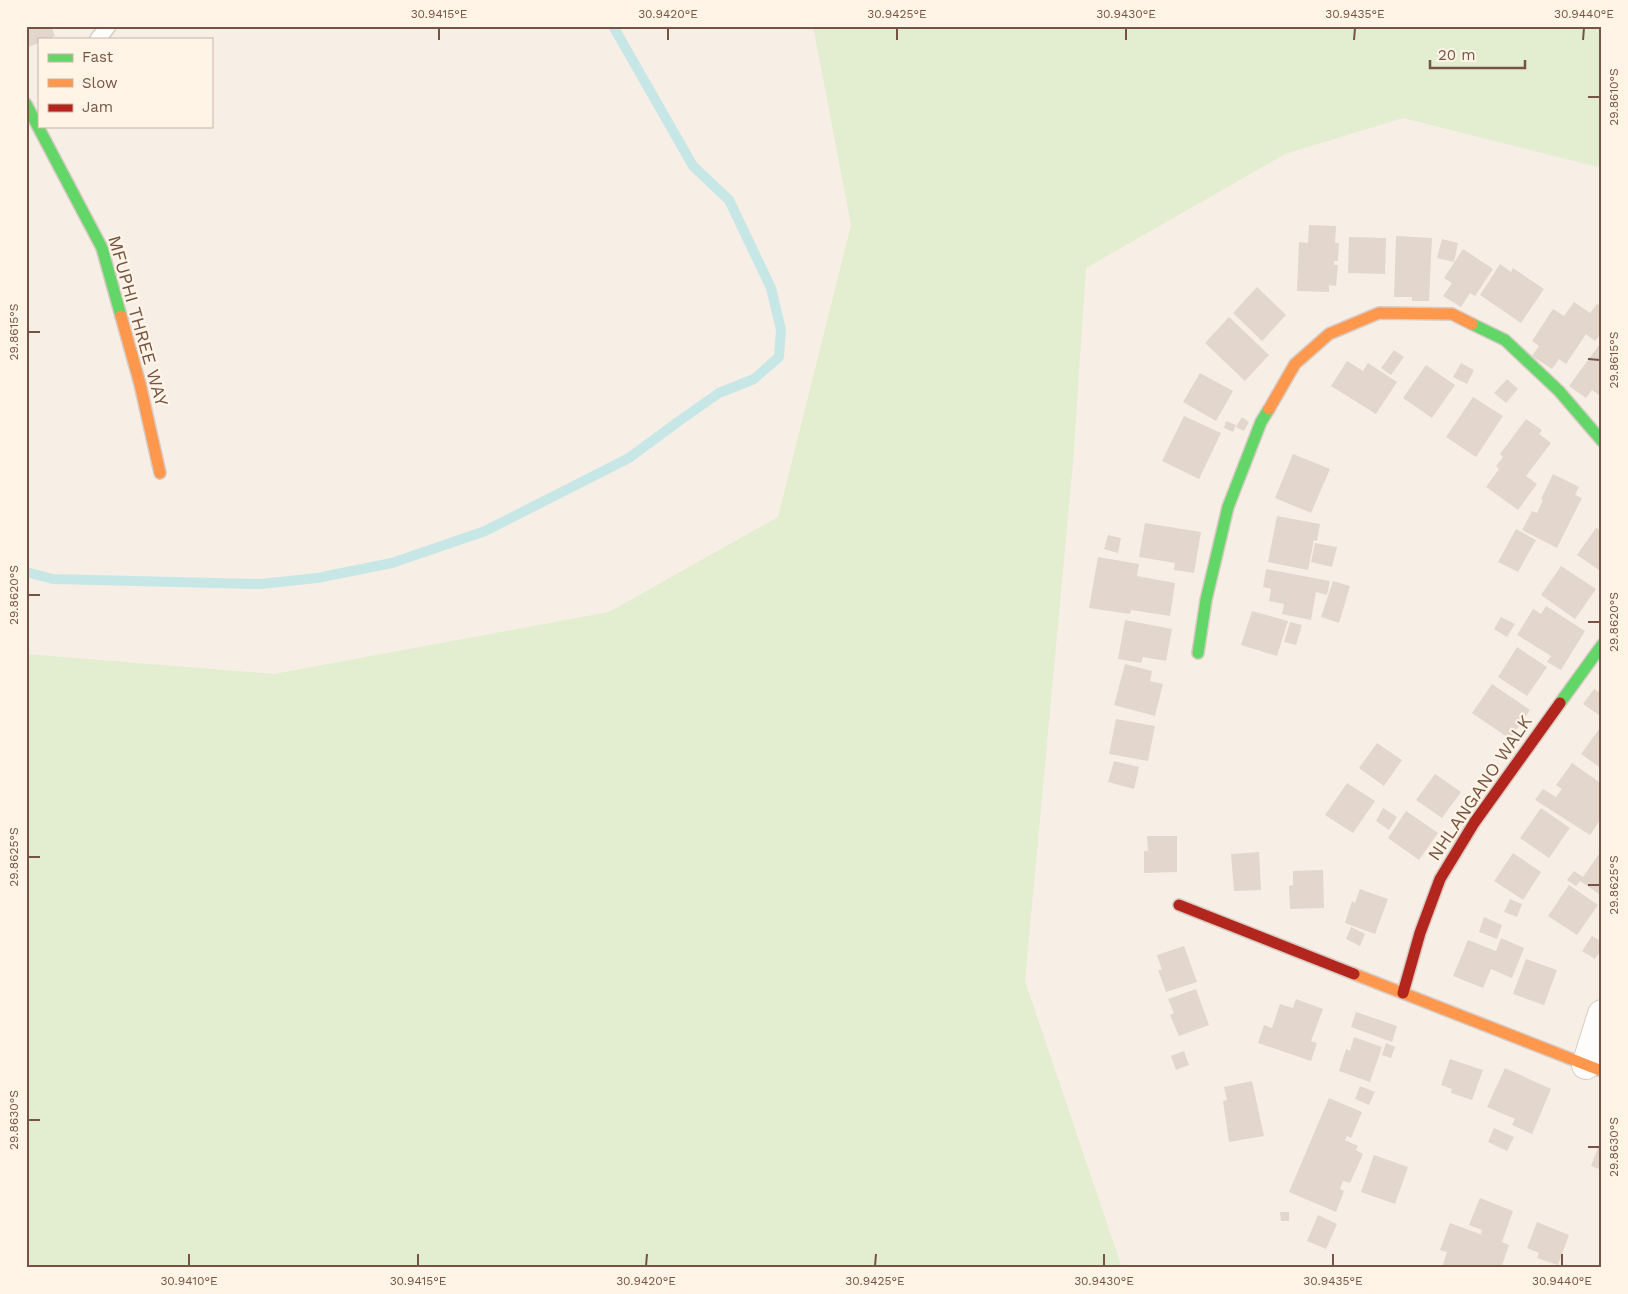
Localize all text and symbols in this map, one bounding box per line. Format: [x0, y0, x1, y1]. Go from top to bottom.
text: 30.9415°E [411, 7, 468, 21]
text: 30.9420°E [638, 7, 698, 21]
text: 30.9425°E [867, 7, 927, 21]
text: 30.9430°E [1096, 7, 1156, 21]
text: 30.9435°E [1325, 7, 1385, 21]
text: 30.9440°E [1554, 7, 1614, 21]
legend [38, 38, 212, 128]
scale bar [1430, 38, 1526, 70]
text: 20 m [1438, 46, 1476, 64]
text: Fast [82, 48, 114, 66]
text: 29.8610°S [1607, 68, 1621, 126]
text: Slow [82, 74, 118, 92]
text: Jam [82, 98, 113, 116]
street label: MFUPHI THREE WAY [104, 233, 173, 409]
text: 29.8615°S [7, 304, 21, 361]
text: 29.8615°S [1607, 332, 1621, 389]
text: 29.8620°S [7, 565, 21, 625]
text: 29.8620°S [1607, 592, 1621, 652]
street label: NHLANGANO WALK [1423, 711, 1536, 864]
text: 29.8625°S [7, 827, 21, 887]
text: 29.8625°S [1607, 855, 1621, 915]
text: 29.8630°S [7, 1090, 21, 1150]
text: 29.8630°S [1607, 1117, 1621, 1177]
text: 30.9410°E [160, 1274, 218, 1288]
text: 30.9415°E [390, 1274, 447, 1288]
text: 30.9420°E [616, 1274, 676, 1288]
text: 30.9425°E [845, 1274, 905, 1288]
text: 30.9430°E [1074, 1274, 1134, 1288]
text: 30.9435°E [1303, 1274, 1363, 1288]
text: 30.9440°E [1532, 1274, 1592, 1288]

